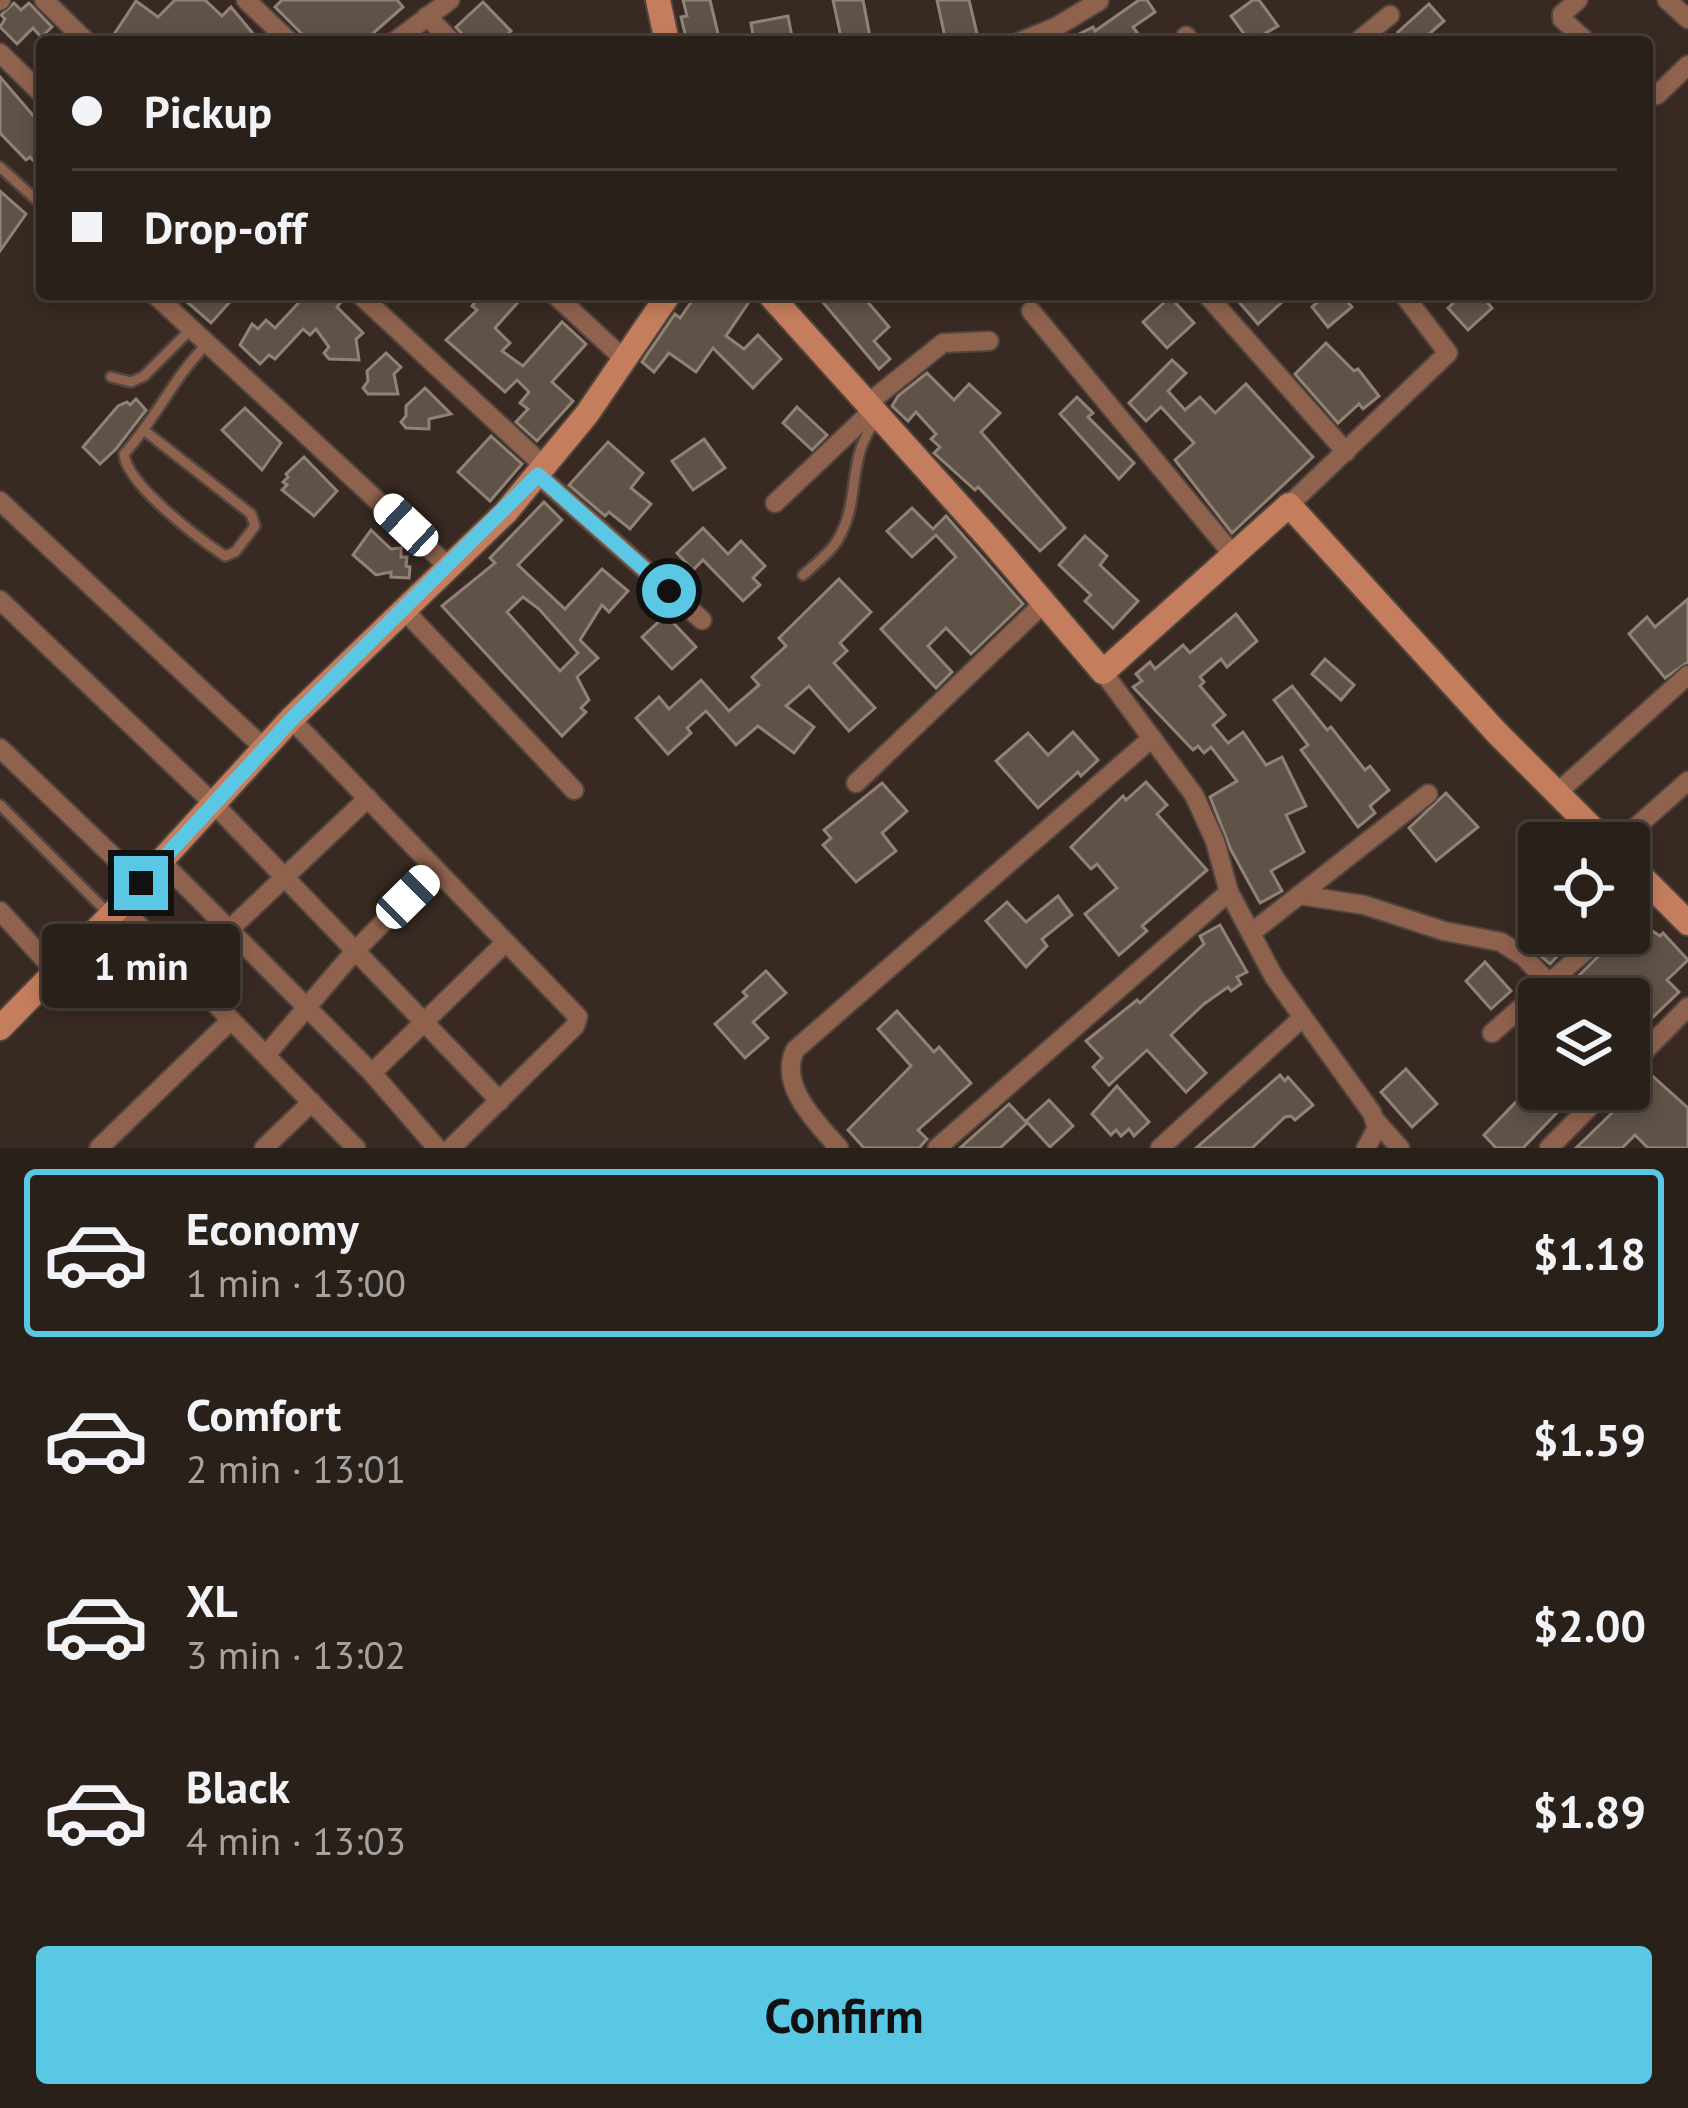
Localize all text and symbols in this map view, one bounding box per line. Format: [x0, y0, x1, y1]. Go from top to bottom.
text: Pickup [144, 82, 272, 140]
text: Drop-off [144, 198, 306, 256]
car [367, 487, 445, 563]
route start [642, 564, 696, 618]
map controls [1518, 822, 1650, 1110]
button: locate [1518, 822, 1650, 954]
route end [114, 856, 168, 910]
car [370, 859, 446, 935]
callout: 1 min [42, 925, 240, 1009]
text: 1 min [93, 940, 189, 991]
button: layers [1518, 978, 1650, 1110]
icon: car [42, 1199, 150, 1307]
text: Economy [186, 1199, 359, 1257]
text: $1.18 [1533, 1224, 1646, 1282]
text: 1 min · 13:00 [186, 1257, 406, 1308]
icon: car [42, 1385, 150, 1493]
text: Comfort [186, 1385, 341, 1443]
text: $1.59 [1533, 1410, 1646, 1468]
text: 2 min · 13:01 [186, 1443, 406, 1494]
icon: car [42, 1571, 150, 1679]
text: XL [186, 1571, 238, 1629]
text: $2.00 [1533, 1596, 1646, 1654]
text: 3 min · 13:02 [186, 1629, 406, 1680]
icon: car [42, 1757, 150, 1865]
text: Black [186, 1757, 290, 1815]
text: $1.89 [1533, 1782, 1646, 1840]
text: 4 min · 13:03 [186, 1815, 406, 1866]
button: Confirm [36, 1946, 1652, 2084]

